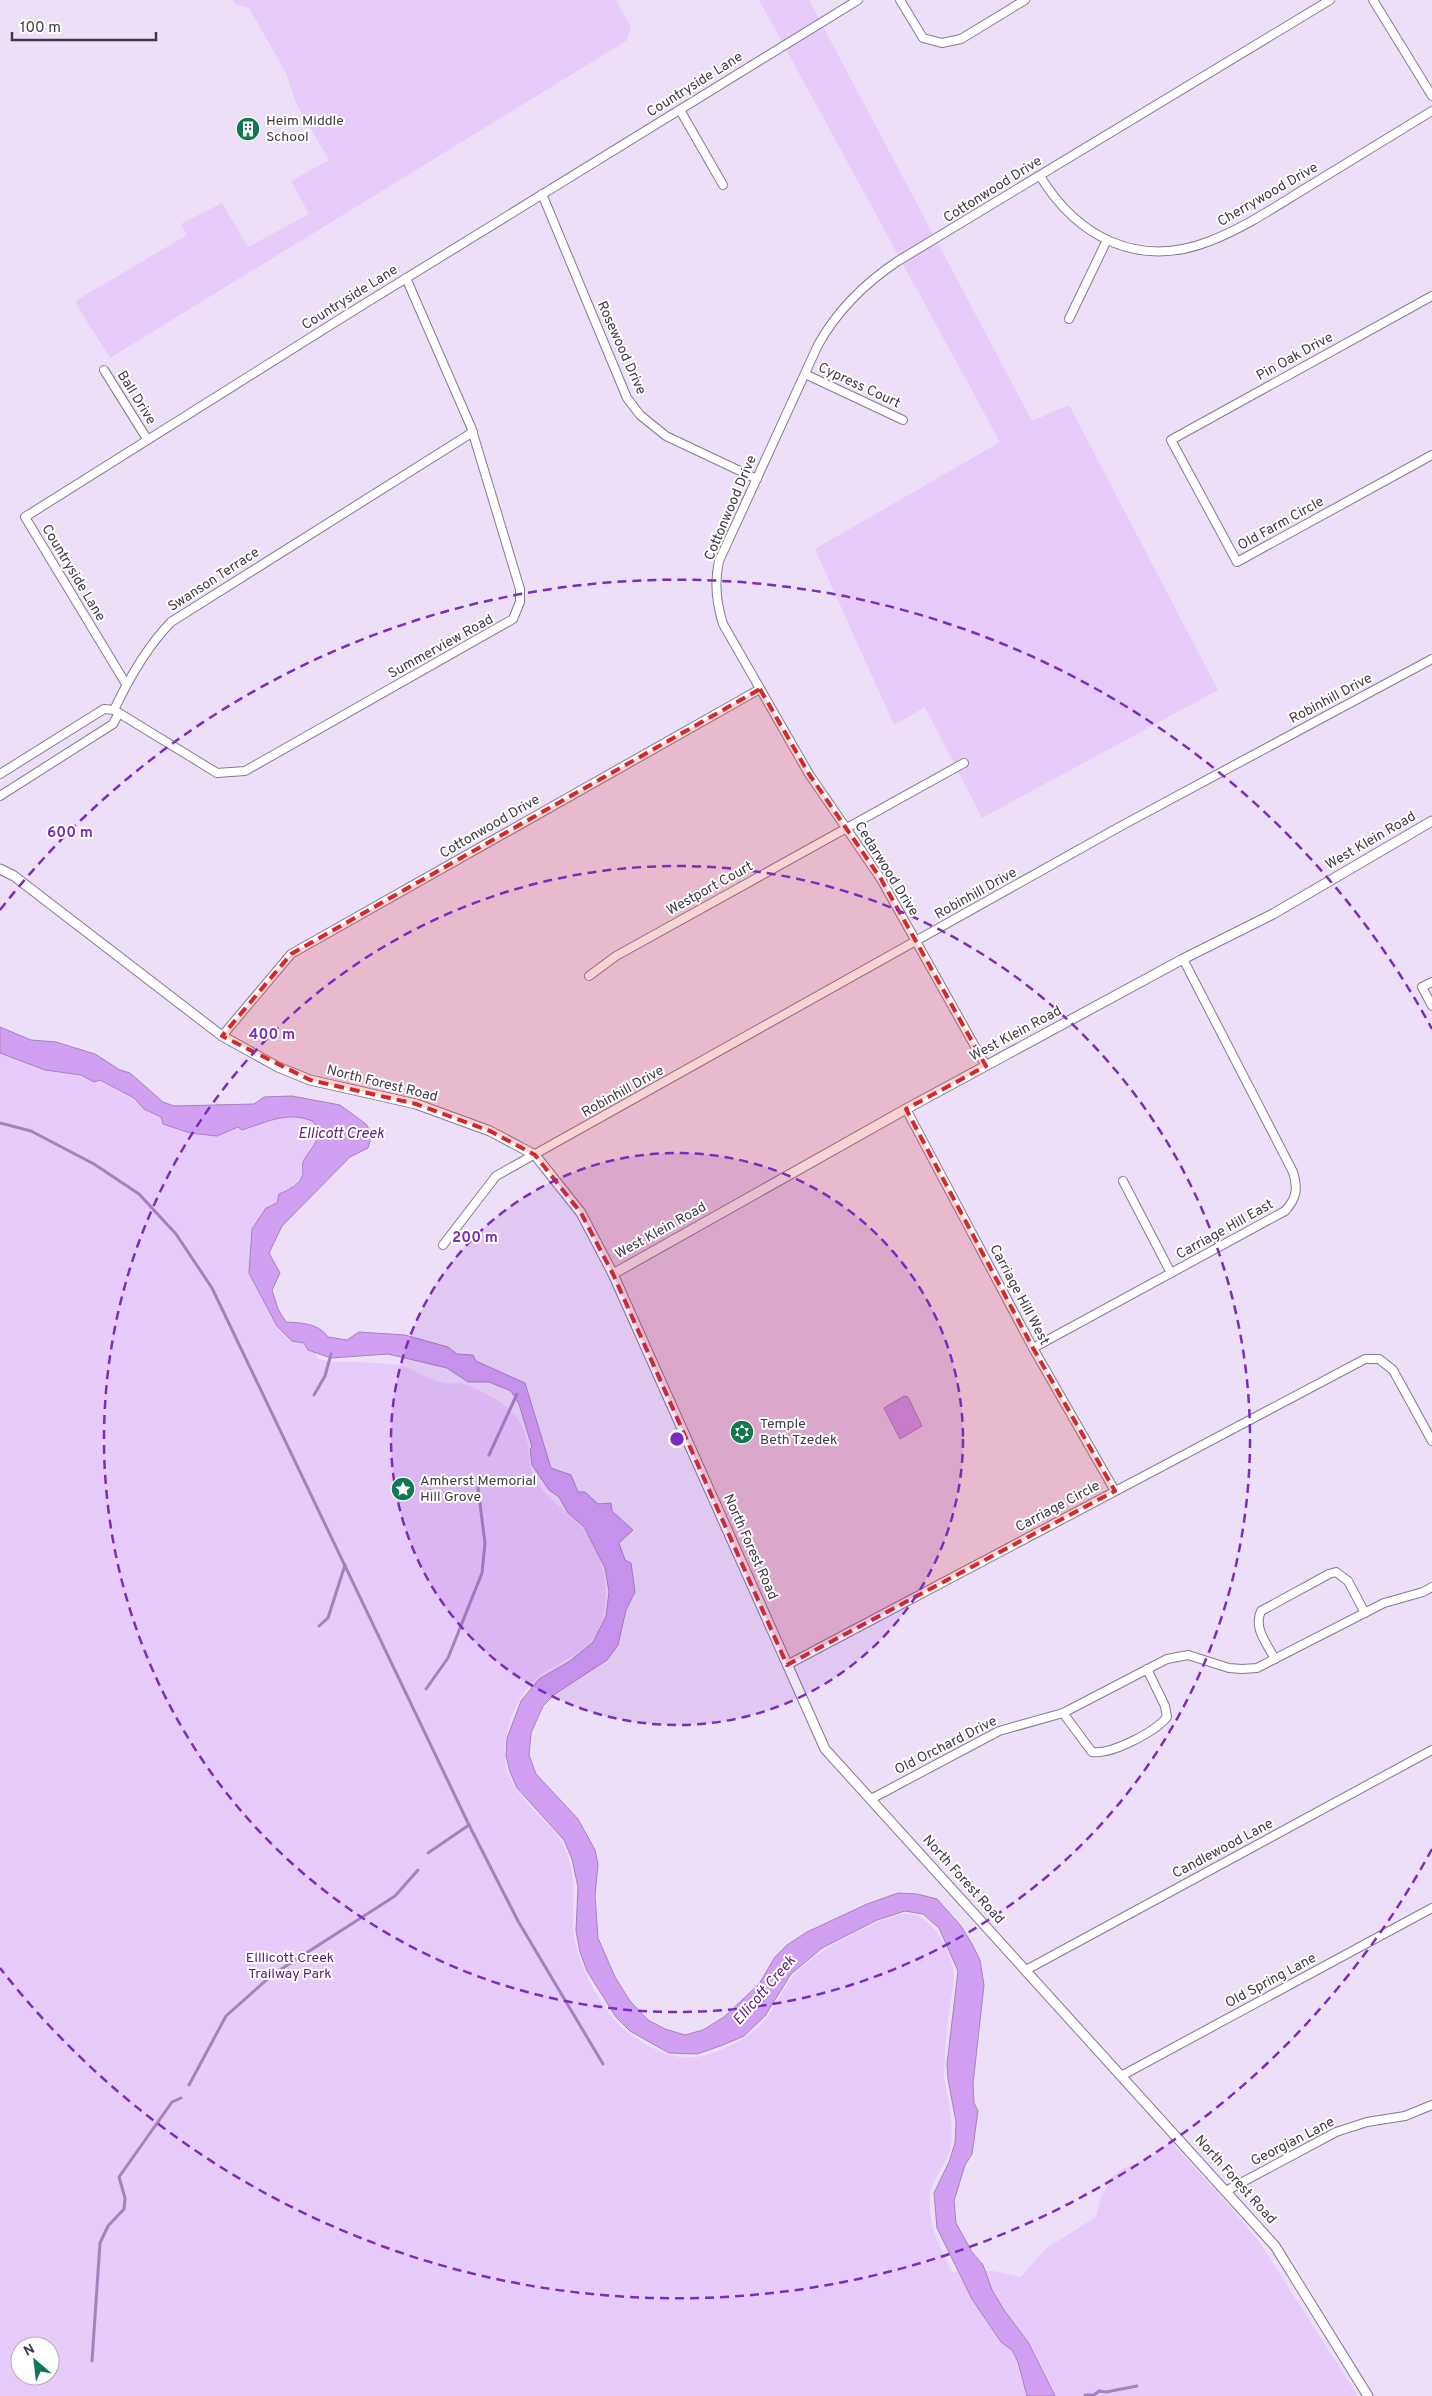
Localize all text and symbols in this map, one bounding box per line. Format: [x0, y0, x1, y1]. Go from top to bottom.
scale bar [12, 10, 156, 42]
text: 100 m [20, 19, 61, 38]
street label: Countryside Lane [644, 49, 746, 121]
place label: Heim Middle School [266, 113, 344, 146]
building icon: Heim Middle School [235, 116, 261, 142]
street label: Cottonwood Drive [941, 153, 1045, 227]
street label: Cherrywood Drive [1215, 159, 1321, 231]
street label: Countryside Lane [299, 262, 401, 334]
street label: Rosewood Drive [593, 299, 649, 397]
street label: Pin Oak Drive [1254, 329, 1336, 385]
street label: Cypress Court [815, 359, 903, 413]
street label: Ball Drive [113, 368, 159, 428]
street label: Cottonwood Drive [701, 453, 761, 563]
street label: Old Farm Circle [1235, 493, 1327, 555]
street label: Countryside Lane [37, 522, 109, 624]
street label: Swanson Terrace [165, 544, 263, 616]
street label: Summerview Road [385, 611, 497, 683]
street label: Robinhill Drive [1287, 670, 1375, 728]
street label: Cottonwood Drive [437, 791, 543, 863]
street label: West Klein Road [1323, 808, 1419, 874]
street label: Cedarwood Drive [850, 819, 922, 919]
text: 600 m [47, 824, 93, 843]
street label: Westport Court [664, 858, 756, 920]
street label: Robinhill Drive [932, 864, 1020, 924]
street label: West Klein Road [967, 1003, 1065, 1065]
text: 400 m [249, 1026, 295, 1045]
street label: North Forest Road [325, 1062, 439, 1106]
street label: Robinhill Drive [579, 1062, 667, 1122]
water label: Ellicott Creek [298, 1125, 385, 1144]
street label: Carriage Hill East [1173, 1196, 1277, 1264]
street label: West Klein Road [613, 1199, 709, 1263]
text: 200 m [452, 1229, 498, 1248]
street label: Carriage Hill West [985, 1242, 1053, 1348]
place label: Temple Beth Tzedek [760, 1416, 837, 1449]
synagogue icon: Temple Beth Tzedek [729, 1419, 755, 1445]
centre of rings [668, 1430, 686, 1448]
place label: Amherst Memorial Hill Grove [420, 1473, 536, 1506]
place icon: Amherst Memorial Hill Grove [390, 1476, 416, 1502]
street label: Carriage Circle [1013, 1478, 1103, 1536]
street label: North Forest Road [719, 1492, 781, 1602]
street label: Old Orchard Drive [892, 1713, 1000, 1779]
street label: Candlewood Lane [1170, 1815, 1276, 1883]
street label: North Forest Road [919, 1832, 1007, 1928]
park label: Elllicott Creek Trailway Park [246, 1950, 334, 1983]
street label: Old Spring Lane [1223, 1950, 1319, 2012]
water label: Ellicott Creek [730, 1952, 801, 2030]
street label: Georgian Lane [1248, 2114, 1338, 2170]
street label: North Forest Road [1191, 2132, 1279, 2228]
north arrow [10, 2336, 60, 2386]
text: N [21, 2341, 38, 2361]

